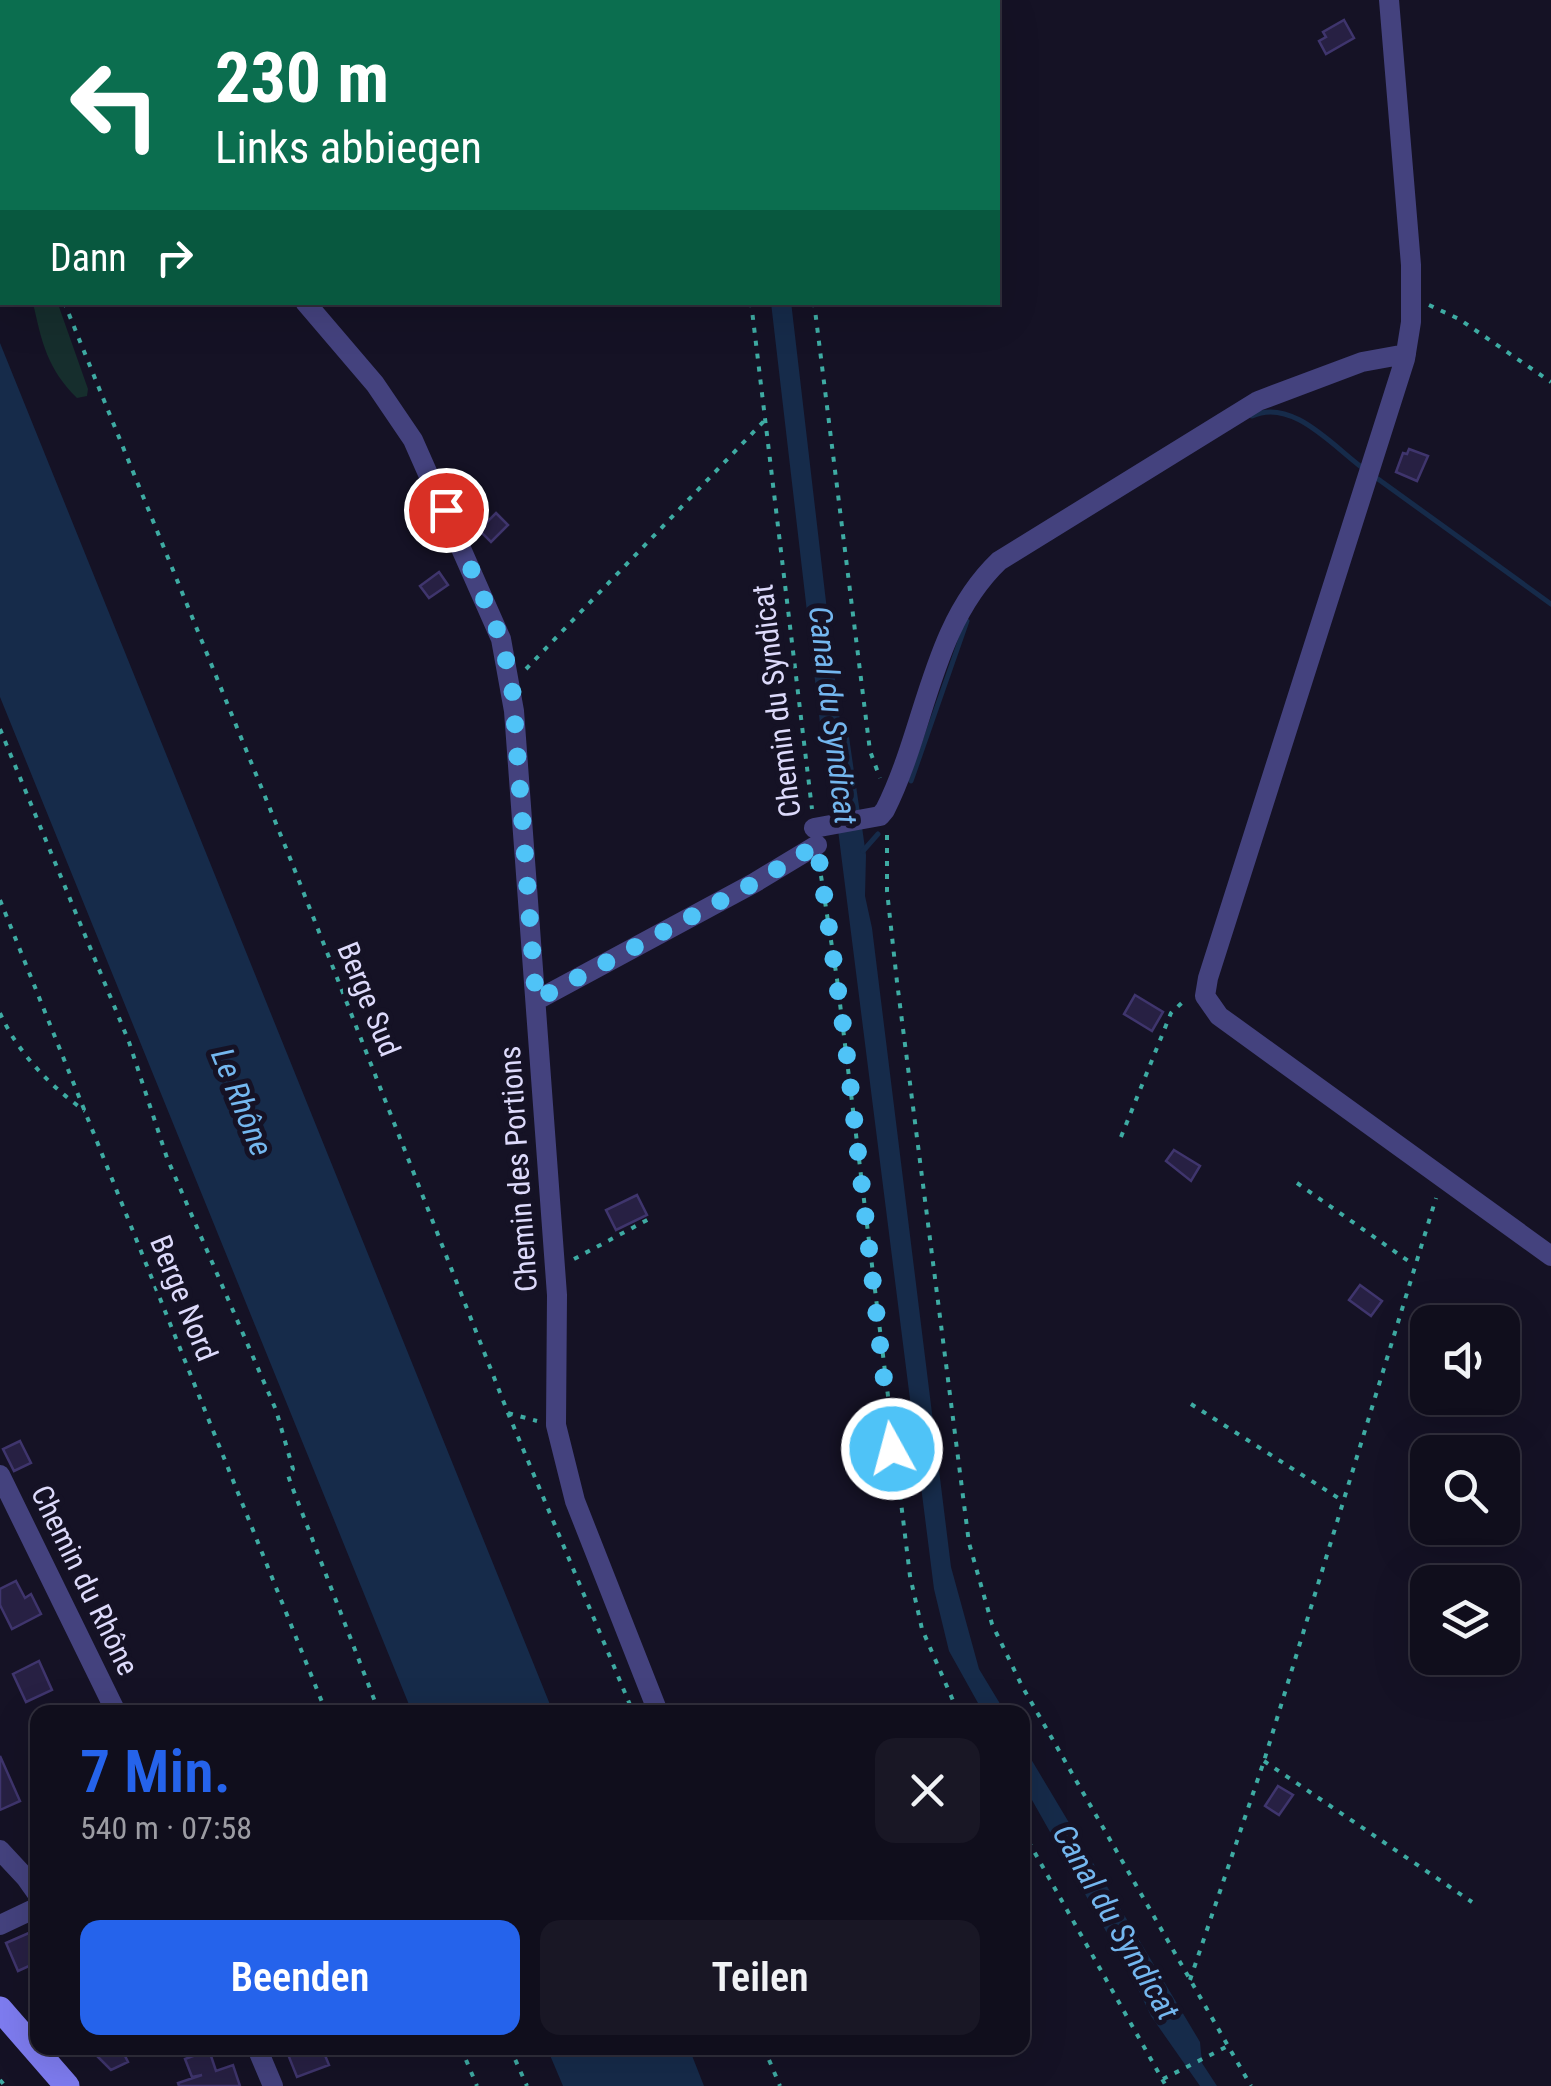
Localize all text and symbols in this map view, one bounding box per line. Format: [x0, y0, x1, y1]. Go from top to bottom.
text: 230 m [215, 37, 389, 119]
icon: left [50, 40, 180, 170]
text: Links abbiegen [215, 121, 482, 174]
icon: right [147, 230, 202, 285]
text: Dann [50, 236, 127, 280]
pin [404, 468, 489, 553]
icon: arrive [419, 483, 474, 538]
street label: Chemin du Syndicat [744, 583, 808, 819]
water label: Canal du Syndicat [801, 604, 865, 827]
street label: Berge Sud [330, 937, 408, 1061]
water label: Le Rhône [203, 1042, 281, 1162]
street label: Chemin des Portions [492, 1045, 544, 1293]
street label: Berge Nord [143, 1230, 225, 1366]
map controls [1410, 1305, 1520, 1675]
button: sound [1410, 1305, 1520, 1415]
position arrow [840, 1397, 944, 1501]
button: search [1410, 1435, 1520, 1545]
street label: Chemin du Rhône [24, 1479, 146, 1681]
button: layers [1410, 1565, 1520, 1675]
text: 7 Min. [80, 1736, 231, 1807]
button: close [875, 1738, 980, 1843]
text: 540 m · 07:58 [80, 1809, 252, 1847]
water label: Canal du Syndicat [1045, 1817, 1188, 2027]
button: Beenden [80, 1920, 520, 2035]
button: Teilen [540, 1920, 980, 2035]

